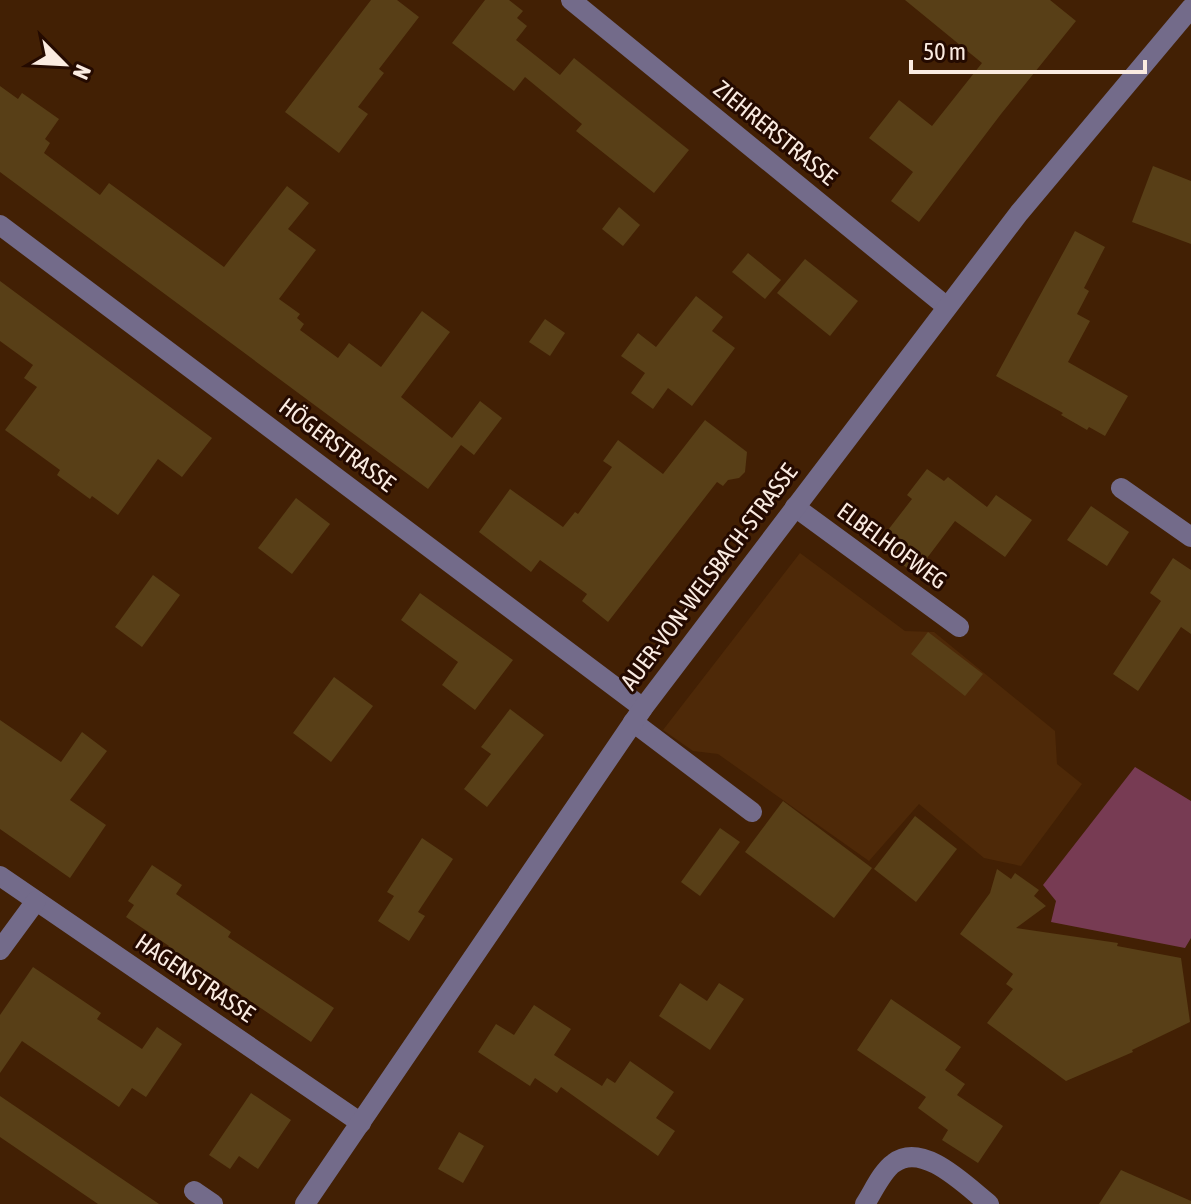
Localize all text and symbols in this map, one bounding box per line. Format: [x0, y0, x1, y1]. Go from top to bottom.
north arrow [24, 24, 104, 104]
scale bar [911, 24, 1145, 74]
text: 50 m [923, 38, 966, 65]
text: N [68, 61, 97, 83]
street label: ZIEHRERSTRASSE [709, 75, 842, 190]
street label: HÖGERSTRASSE [274, 392, 400, 497]
street label: AUER-VON-WELSBACH-STRASSE [615, 459, 802, 695]
street label: ELBELHOFWEG [832, 497, 952, 594]
street label: HAGENSTRASSE [131, 928, 260, 1027]

